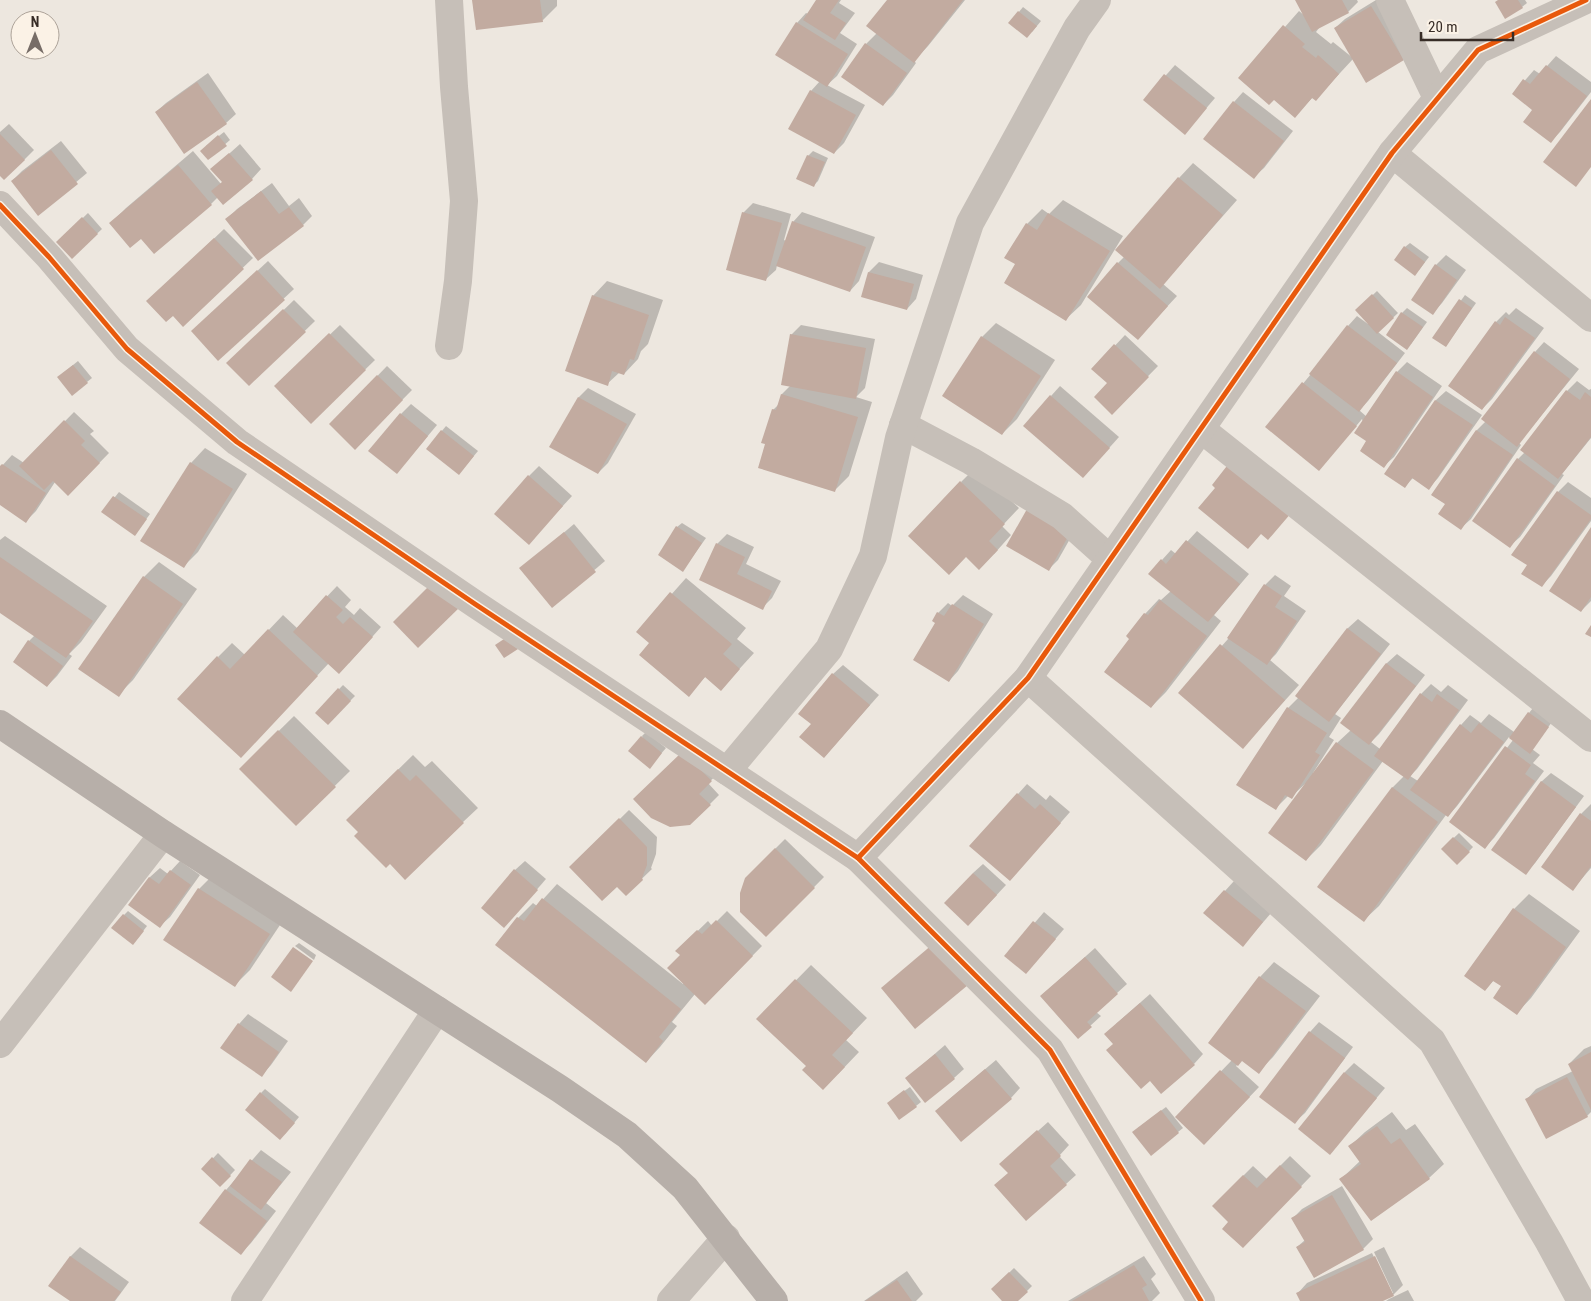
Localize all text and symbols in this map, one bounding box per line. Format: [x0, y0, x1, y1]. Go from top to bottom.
north arrow [10, 10, 60, 60]
scale bar [1421, 10, 1514, 42]
text: N [31, 14, 39, 30]
text: 20 m [1428, 18, 1458, 36]

